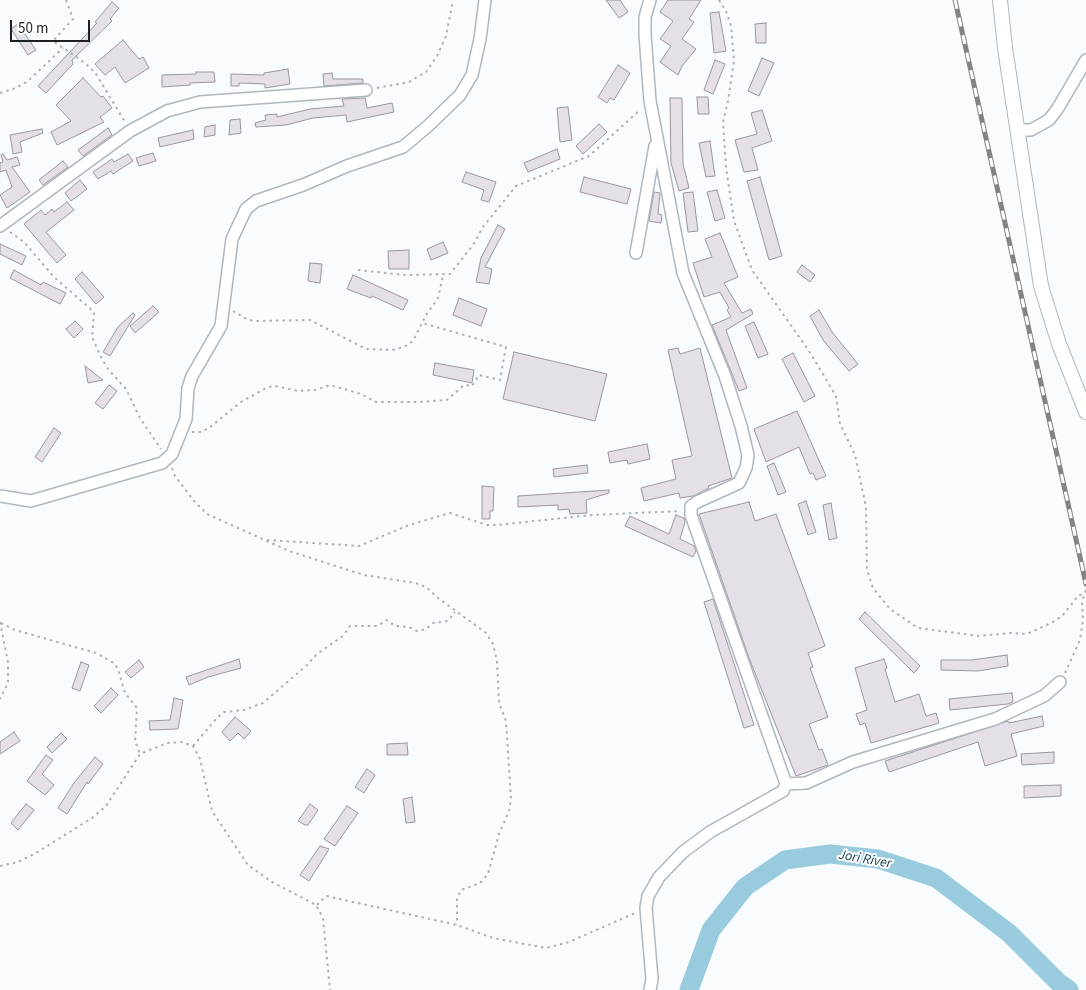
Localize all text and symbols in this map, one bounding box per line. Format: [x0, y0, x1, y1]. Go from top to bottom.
scale bar [12, 10, 92, 42]
text: 50 m [18, 18, 48, 39]
water label: Jori River [837, 847, 893, 873]

